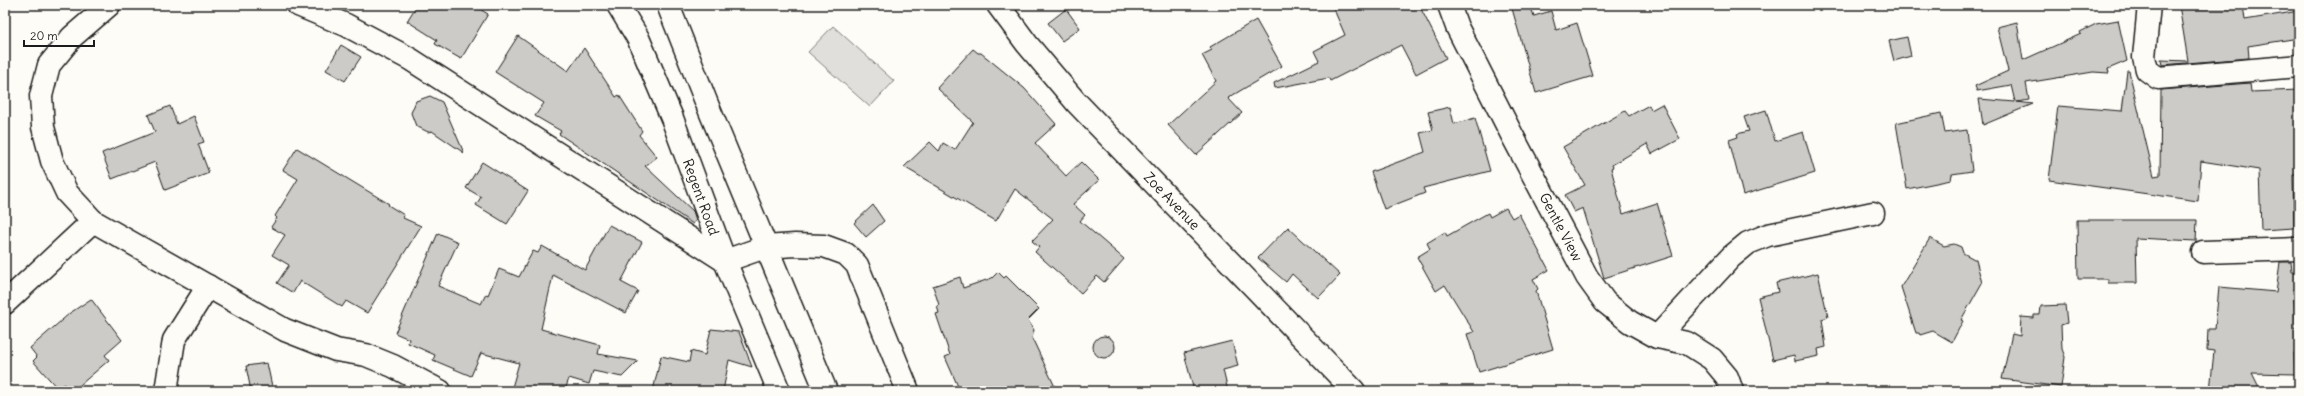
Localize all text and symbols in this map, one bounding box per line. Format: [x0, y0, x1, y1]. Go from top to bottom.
scale bar [24, 22, 94, 48]
text: 20 m [30, 28, 58, 43]
street label: Regent Road [679, 156, 723, 238]
street label: Zoe Avenue [1140, 168, 1204, 234]
street label: Gentle View [1535, 190, 1587, 264]

